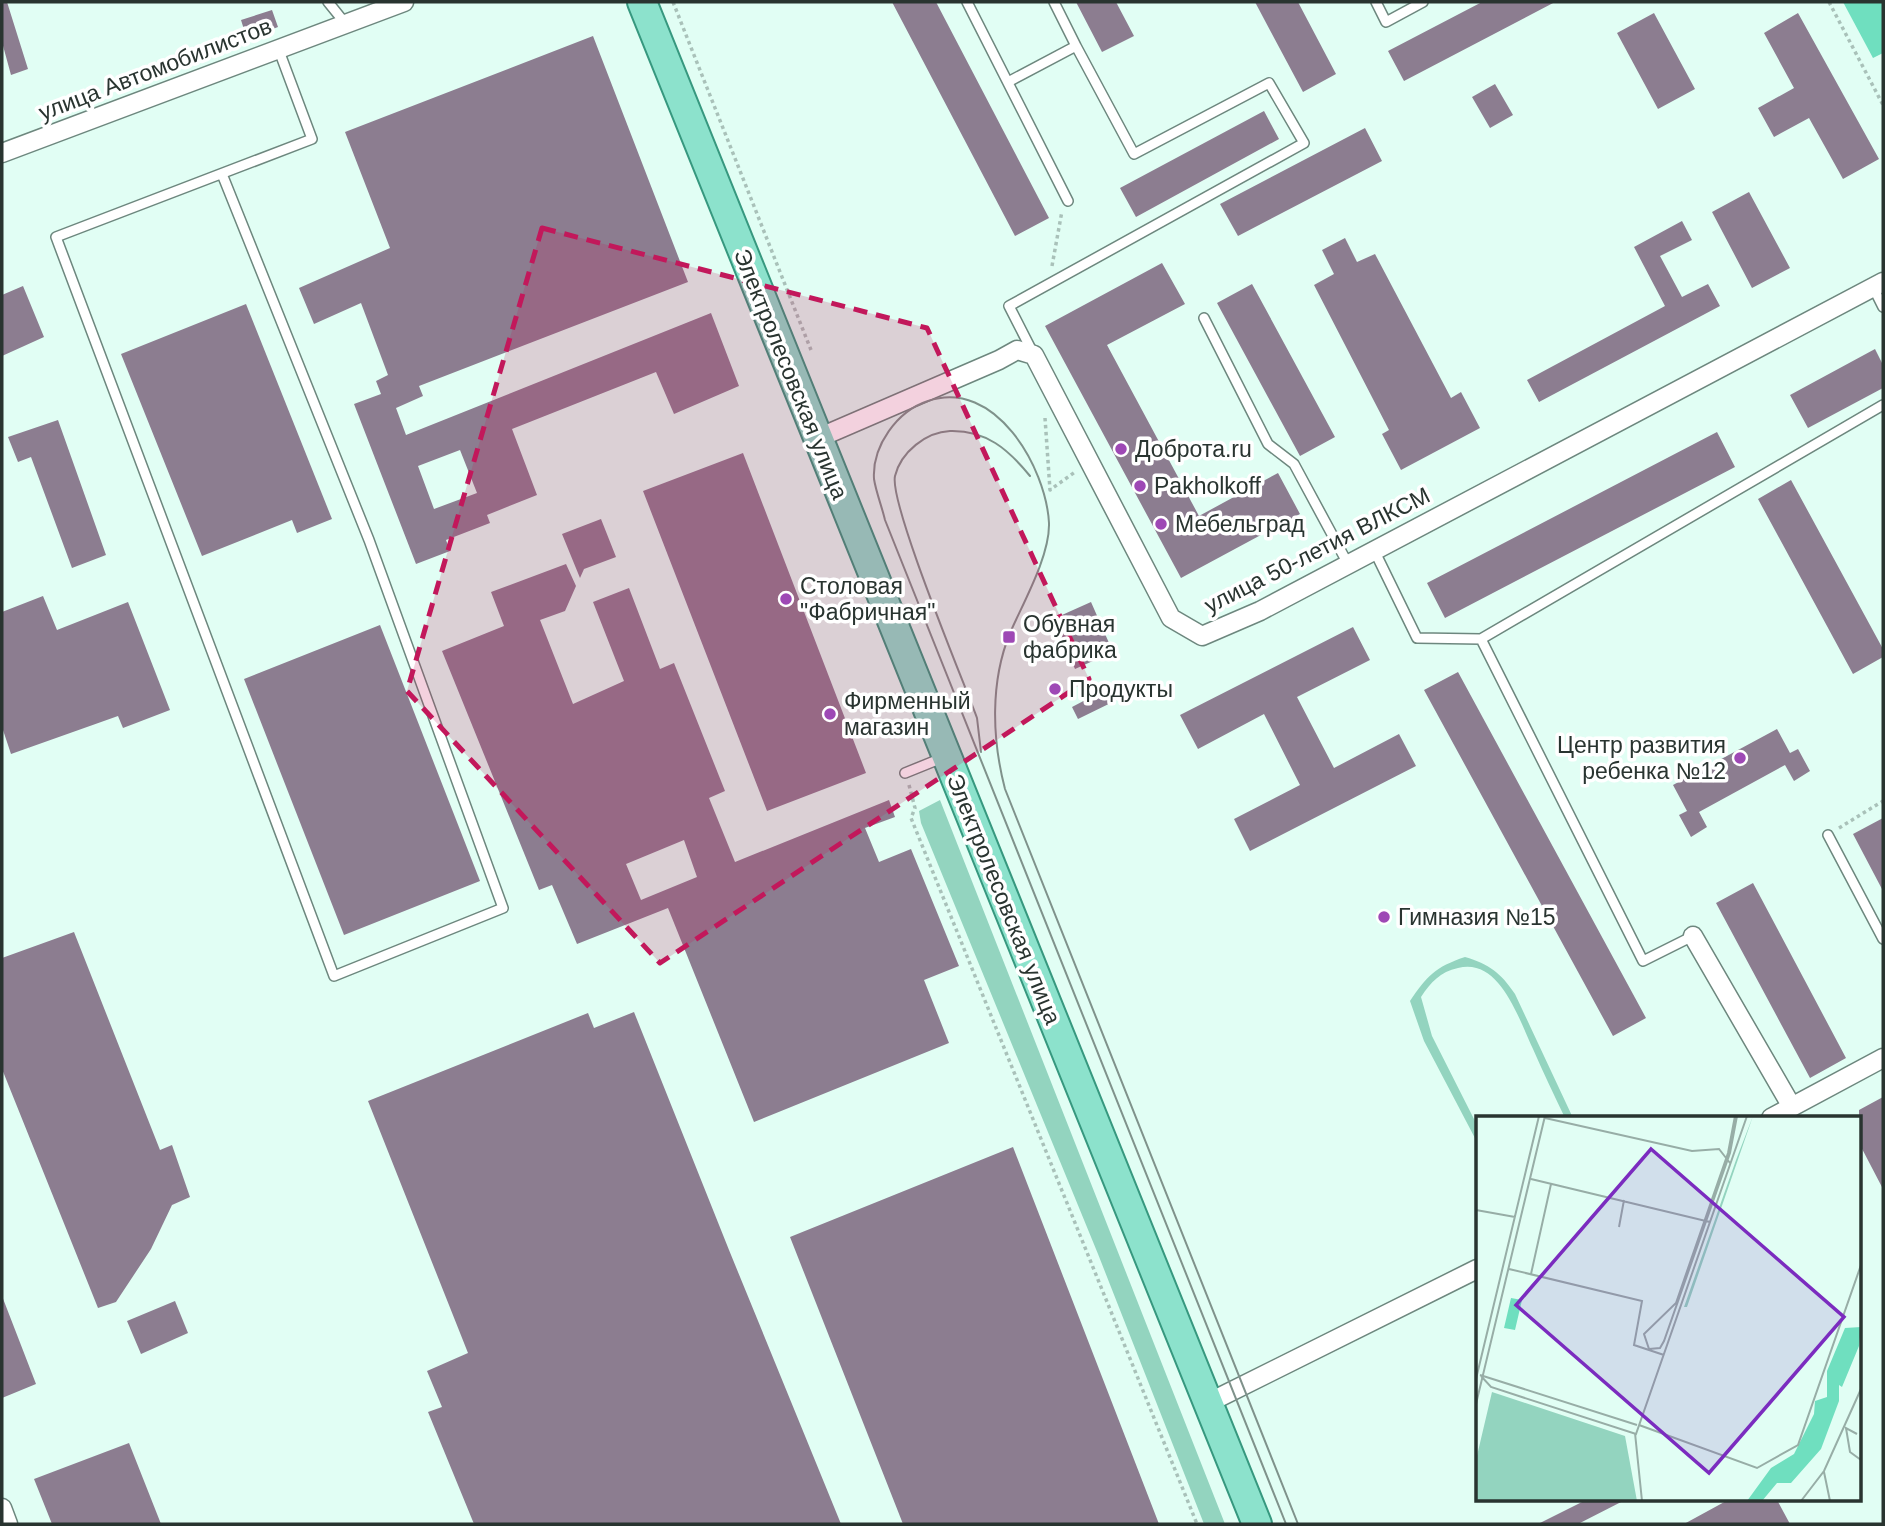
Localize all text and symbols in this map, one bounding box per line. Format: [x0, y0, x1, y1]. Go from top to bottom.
street label: улица Автомобилистов [35, 13, 275, 125]
street label: Электролесовская улица [729, 245, 853, 503]
place label: Доброта.ru [1135, 436, 1252, 462]
marker: Доброта.ru [1113, 441, 1129, 457]
place label: Pakholkoff [1154, 473, 1262, 499]
marker: Pakholkoff [1132, 478, 1148, 494]
street label: улица 50-летия ВЛКСМ [1200, 482, 1434, 618]
place label: Мебельград [1175, 511, 1305, 537]
marker: Мебельград [1153, 516, 1169, 532]
place label: Столовая "Фабричная" [800, 573, 935, 625]
marker: Столовая "Фабричная" [778, 591, 794, 607]
place label: Обувная фабрика [1023, 611, 1117, 663]
marker: Обувная фабрика [1001, 629, 1017, 645]
place label: Продукты [1069, 676, 1173, 702]
marker: Продукты [1047, 681, 1063, 697]
place label: Фирменный магазин [844, 688, 971, 740]
marker: Фирменный магазин [822, 706, 838, 722]
place label: Центр развития ребенка №12 [1557, 732, 1726, 784]
marker: Центр развития ребенка №12 [1732, 750, 1748, 766]
street label: Электролесовская улица [942, 770, 1066, 1028]
place label: Гимназия №15 [1398, 904, 1556, 930]
marker: Гимназия №15 [1376, 909, 1392, 925]
inset map [1476, 1116, 1860, 1502]

